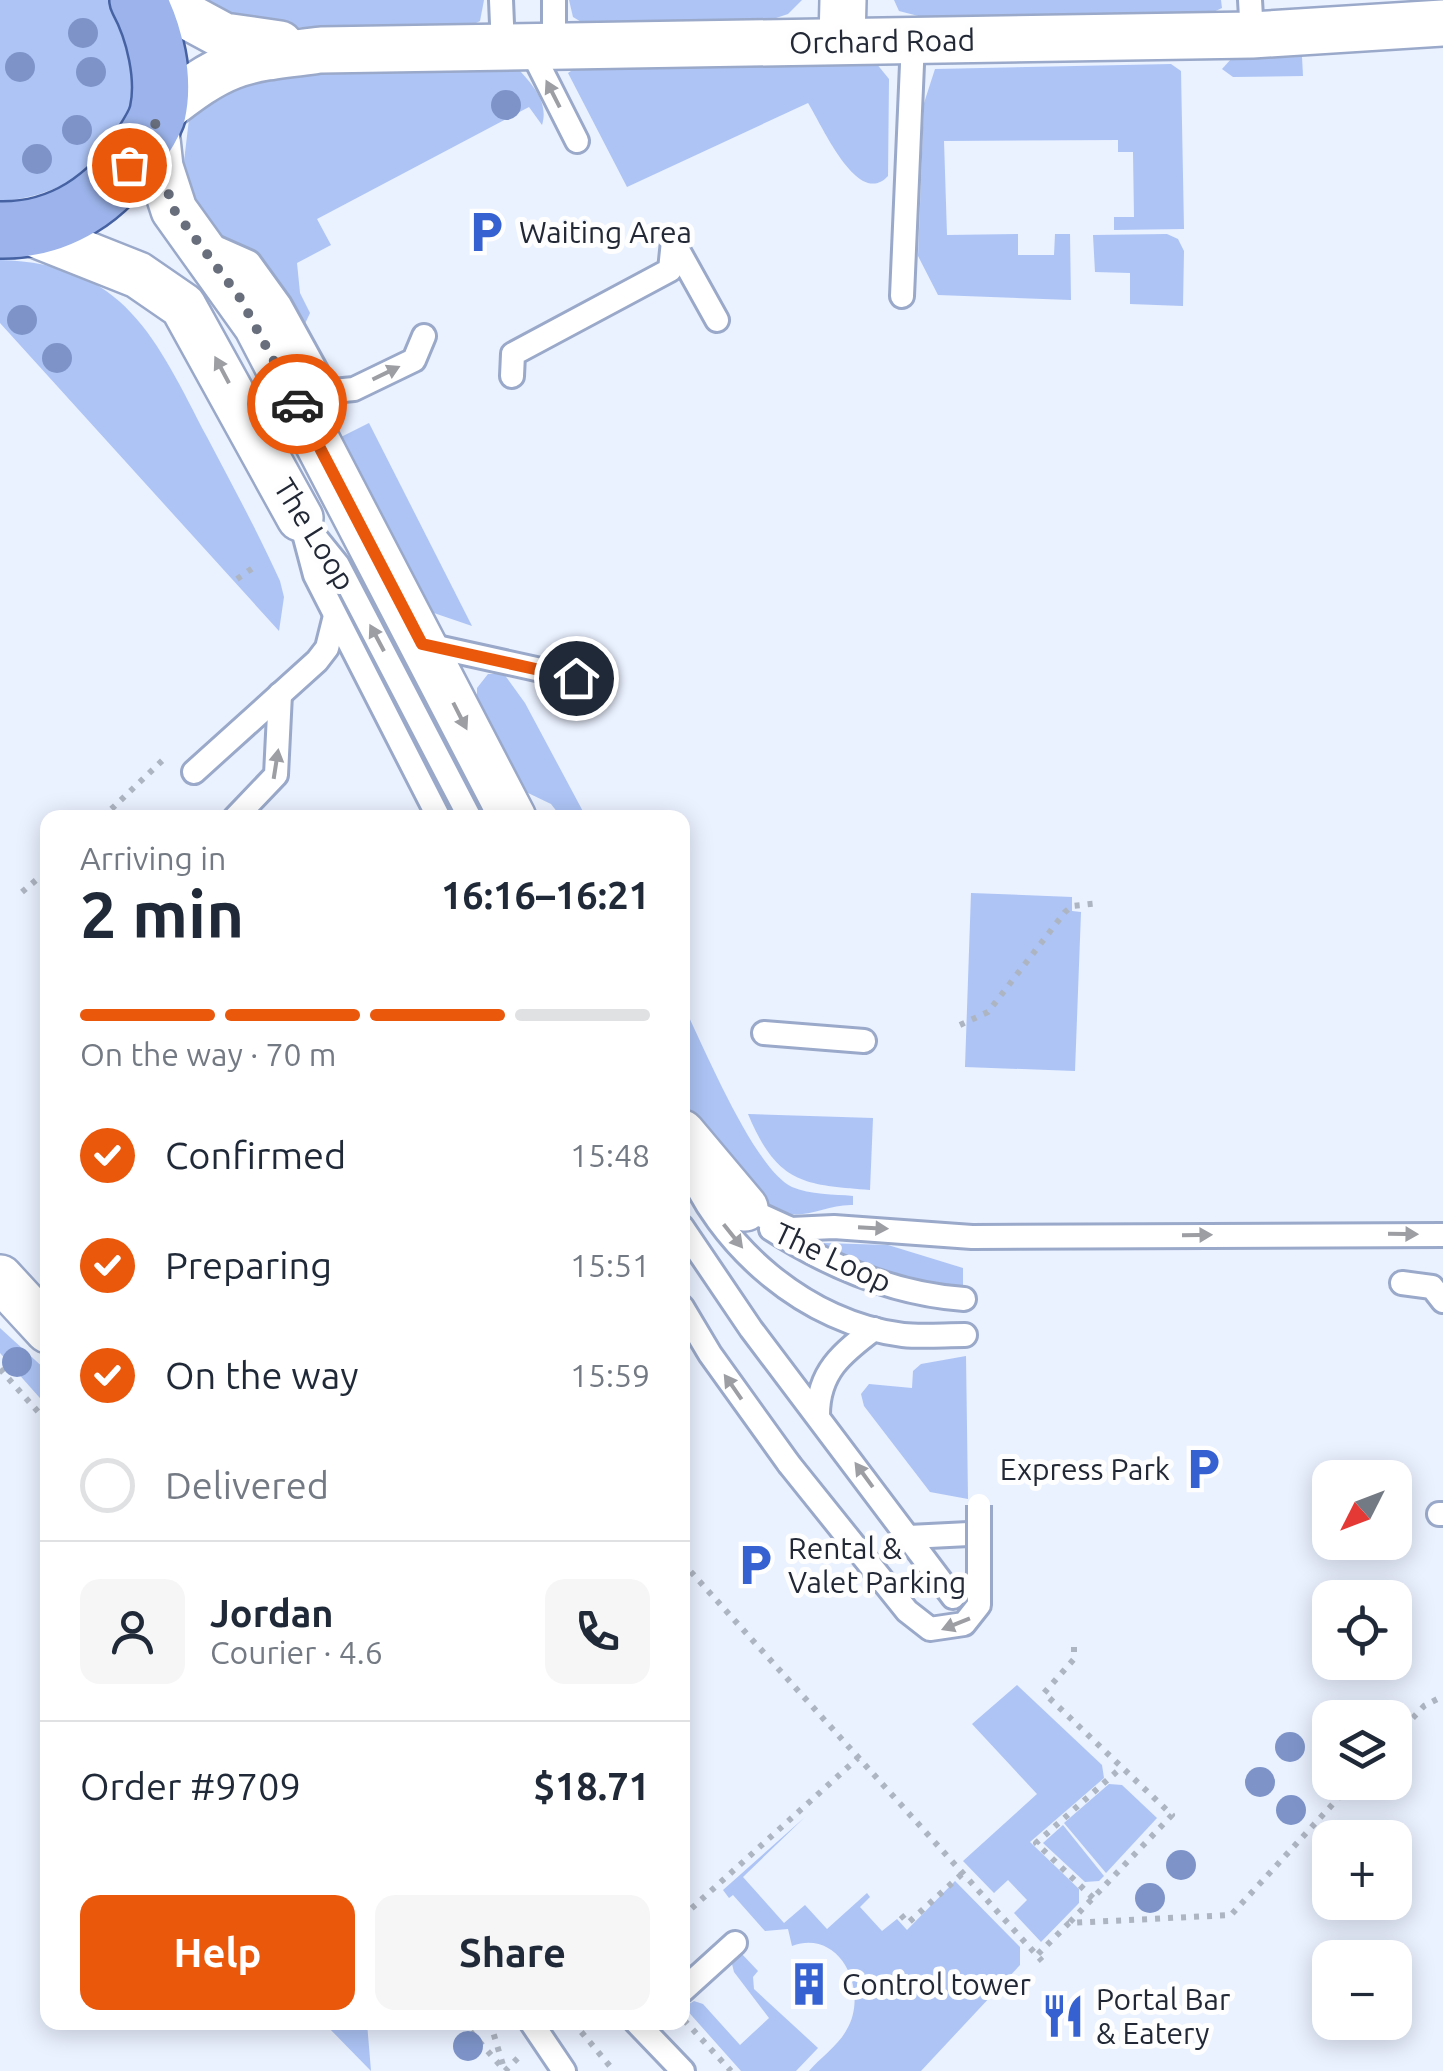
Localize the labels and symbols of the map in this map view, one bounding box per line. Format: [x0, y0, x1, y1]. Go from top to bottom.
street label: Orchard Road [789, 22, 975, 60]
one-way arrow [545, 79, 562, 108]
pin [87, 123, 172, 208]
parking icon: Waiting Area [462, 208, 510, 256]
place label: Waiting Area [519, 215, 692, 249]
courier [247, 354, 347, 454]
one-way arrow [214, 356, 231, 385]
one-way arrow [372, 364, 401, 381]
street label: The Loop [267, 472, 363, 596]
one-way arrow [368, 624, 385, 652]
pin [534, 636, 619, 721]
one-way arrow [451, 702, 468, 731]
one-way arrow [268, 748, 284, 779]
street label: The Loop [769, 1215, 897, 1299]
one-way arrow [857, 1221, 889, 1237]
one-way arrow [722, 1224, 743, 1249]
one-way arrow [1182, 1226, 1214, 1242]
one-way arrow [1388, 1226, 1420, 1242]
one-way arrow [724, 1374, 743, 1400]
parking icon: Express Park [1179, 1445, 1227, 1493]
place label: Express Park [1000, 1452, 1170, 1486]
north arrow [1312, 1460, 1412, 1560]
one-way arrow [855, 1462, 875, 1489]
place label: Rental & Valet Parking [788, 1531, 966, 1599]
parking icon: Rental & Valet Parking [731, 1541, 779, 1589]
one-way arrow [941, 1617, 971, 1633]
building icon: Control tower [785, 1960, 833, 2008]
place label: Control tower [842, 1967, 1032, 2001]
place label: Portal Bar & Eatery [1096, 1982, 1231, 2050]
restaurant icon: Portal Bar & Eatery [1039, 1992, 1087, 2040]

